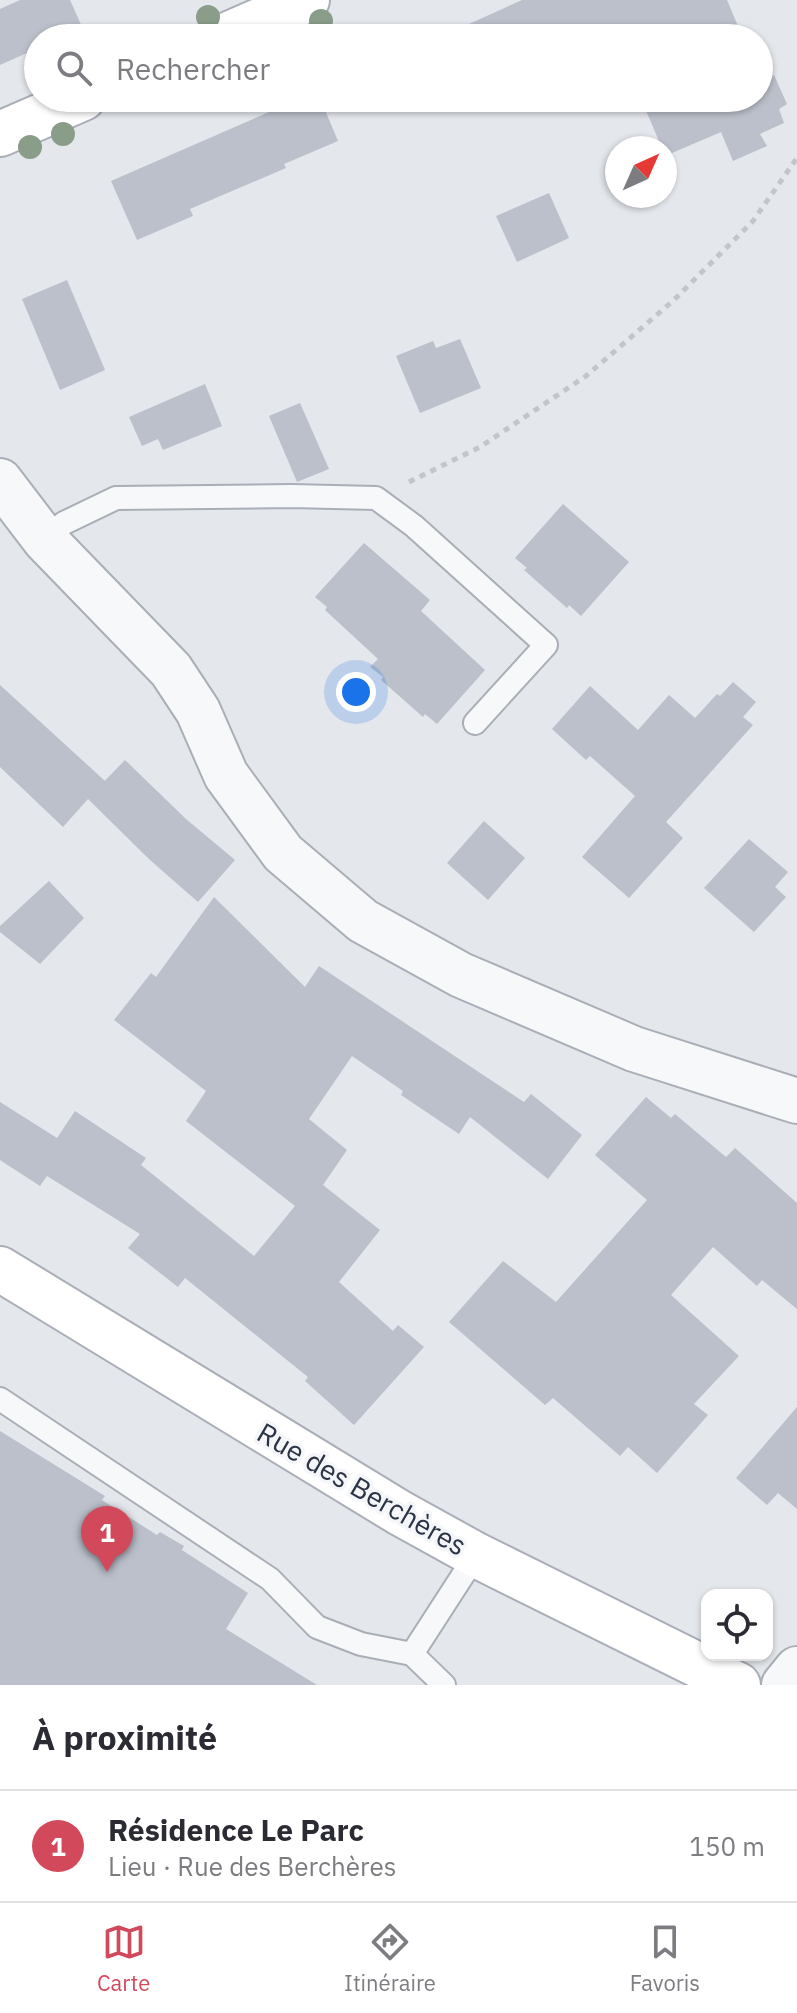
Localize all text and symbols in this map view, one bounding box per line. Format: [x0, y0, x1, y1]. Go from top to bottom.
search box [24, 24, 773, 112]
icon: search [52, 46, 96, 90]
text: Rechercher [116, 49, 270, 88]
north arrow [605, 136, 677, 208]
your location [336, 672, 376, 712]
street label: Rue des Berchères [251, 1414, 474, 1564]
pin: 1 [81, 1506, 133, 1572]
map controls [701, 1589, 773, 1661]
button: locate [701, 1589, 773, 1661]
text: À proximité [32, 1715, 217, 1759]
text: Résidence Le Parc [108, 1810, 364, 1849]
text: 1 [50, 1829, 66, 1863]
text: 150 m [689, 1829, 765, 1863]
text: Lieu · Rue des Berchères [108, 1849, 396, 1883]
tab: Carte [97, 1920, 150, 1997]
tab: Itinéraire [344, 1920, 436, 1997]
tab: Favoris [630, 1920, 700, 1997]

